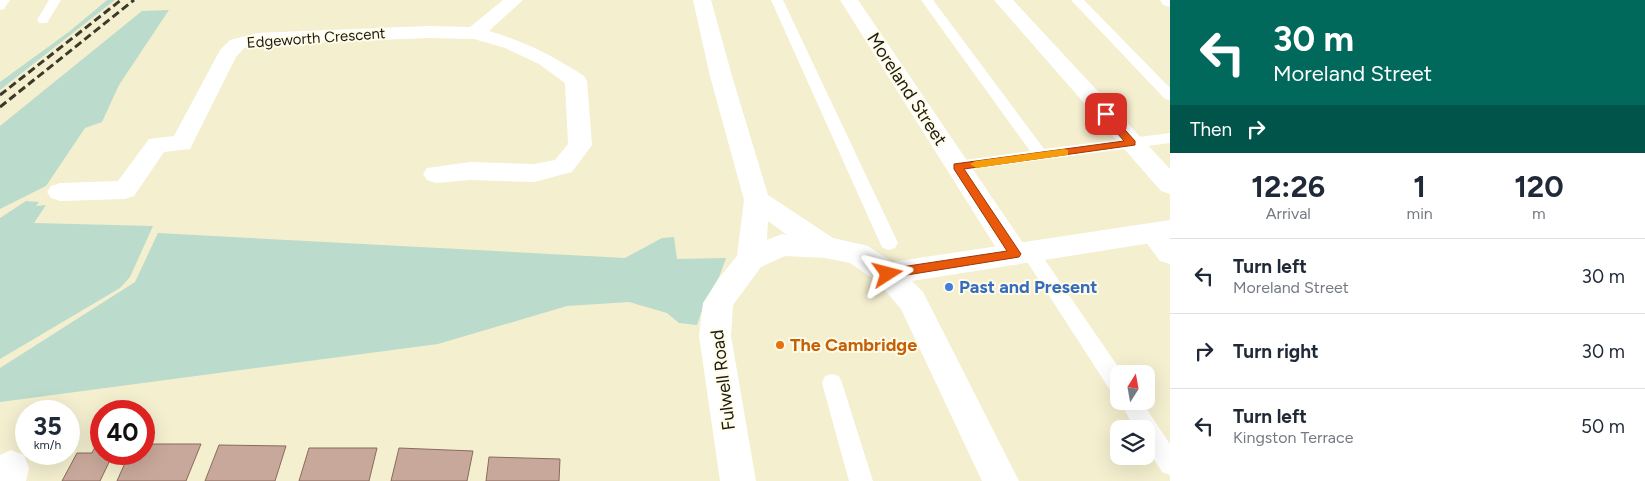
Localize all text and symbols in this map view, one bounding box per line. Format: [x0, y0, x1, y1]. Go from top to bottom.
text: 30 m [1273, 18, 1354, 60]
icon: left [1190, 20, 1255, 85]
street label: Edgeworth Crescent [246, 24, 386, 52]
street label: Moreland Street [862, 28, 952, 150]
text: Moreland Street [1273, 60, 1432, 87]
pin [1085, 93, 1127, 135]
icon: arrive [1092, 100, 1120, 128]
icon: right [1242, 115, 1270, 143]
text: Then [1190, 118, 1232, 141]
text: 12:26 [1251, 168, 1325, 205]
text: 1 [1413, 168, 1426, 205]
text: 120 [1514, 168, 1564, 205]
text: Arrival [1266, 204, 1311, 223]
text: min [1407, 204, 1433, 223]
text: m [1532, 204, 1546, 223]
position arrow [861, 247, 913, 299]
text: Turn left [1233, 255, 1307, 278]
icon: left [1190, 262, 1218, 290]
text: 30 m [1582, 265, 1625, 288]
place label: Past and Present [959, 276, 1097, 298]
text: Moreland Street [1233, 278, 1349, 297]
marker: Past and Present [943, 281, 955, 293]
street label: Fulwell Road [706, 328, 740, 432]
place label: The Cambridge [790, 334, 917, 356]
icon: right [1190, 337, 1218, 365]
marker: The Cambridge [774, 339, 786, 351]
text: Turn right [1233, 340, 1319, 363]
text: 30 m [1582, 340, 1625, 363]
north arrow [1110, 365, 1155, 410]
map controls [1110, 365, 1155, 465]
speed limit sign: 40 [90, 400, 155, 465]
text: Turn left [1233, 405, 1307, 428]
text: 35 [33, 411, 62, 441]
icon: left [1190, 412, 1218, 440]
text: 50 m [1581, 415, 1625, 438]
button: layers [1110, 420, 1155, 465]
text: Kingston Terrace [1233, 428, 1353, 447]
text: km/h [34, 438, 61, 452]

